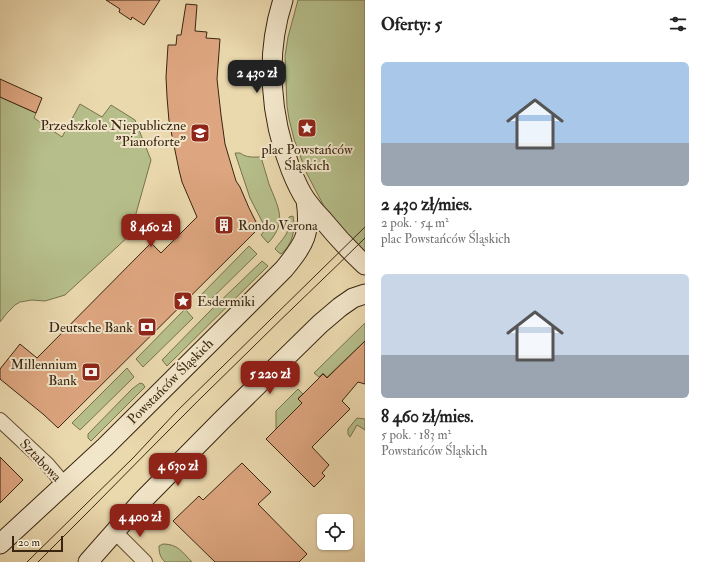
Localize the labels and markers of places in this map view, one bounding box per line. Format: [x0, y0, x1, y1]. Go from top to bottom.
pin: 2 430 zł [216, 60, 298, 94]
place label: Przedszkole Niepubliczne "Pianoforte" [40, 117, 186, 150]
place icon: plac Powstańców Śląskich [296, 117, 318, 139]
school or university icon: Przedszkole Niepubliczne "Pianoforte" [189, 122, 211, 144]
place label: plac Powstańców Śląskich [260, 141, 353, 174]
pin: 8 460 zł [110, 214, 192, 248]
building icon: Rondo Verona [213, 214, 235, 236]
place label: Rondo Verona [238, 217, 318, 234]
place icon: Esdermiki [172, 290, 194, 312]
place label: Esdermiki [197, 293, 255, 310]
bank icon: Deutsche Bank [136, 316, 158, 338]
place label: Deutsche Bank [49, 319, 133, 336]
place label: Millennium Bank [11, 356, 77, 389]
bank icon: Millennium Bank [80, 361, 102, 383]
pin: 5 220 zł [229, 361, 311, 395]
pin: 4 630 zł [137, 453, 219, 487]
pin: 4 400 zł [99, 504, 181, 538]

